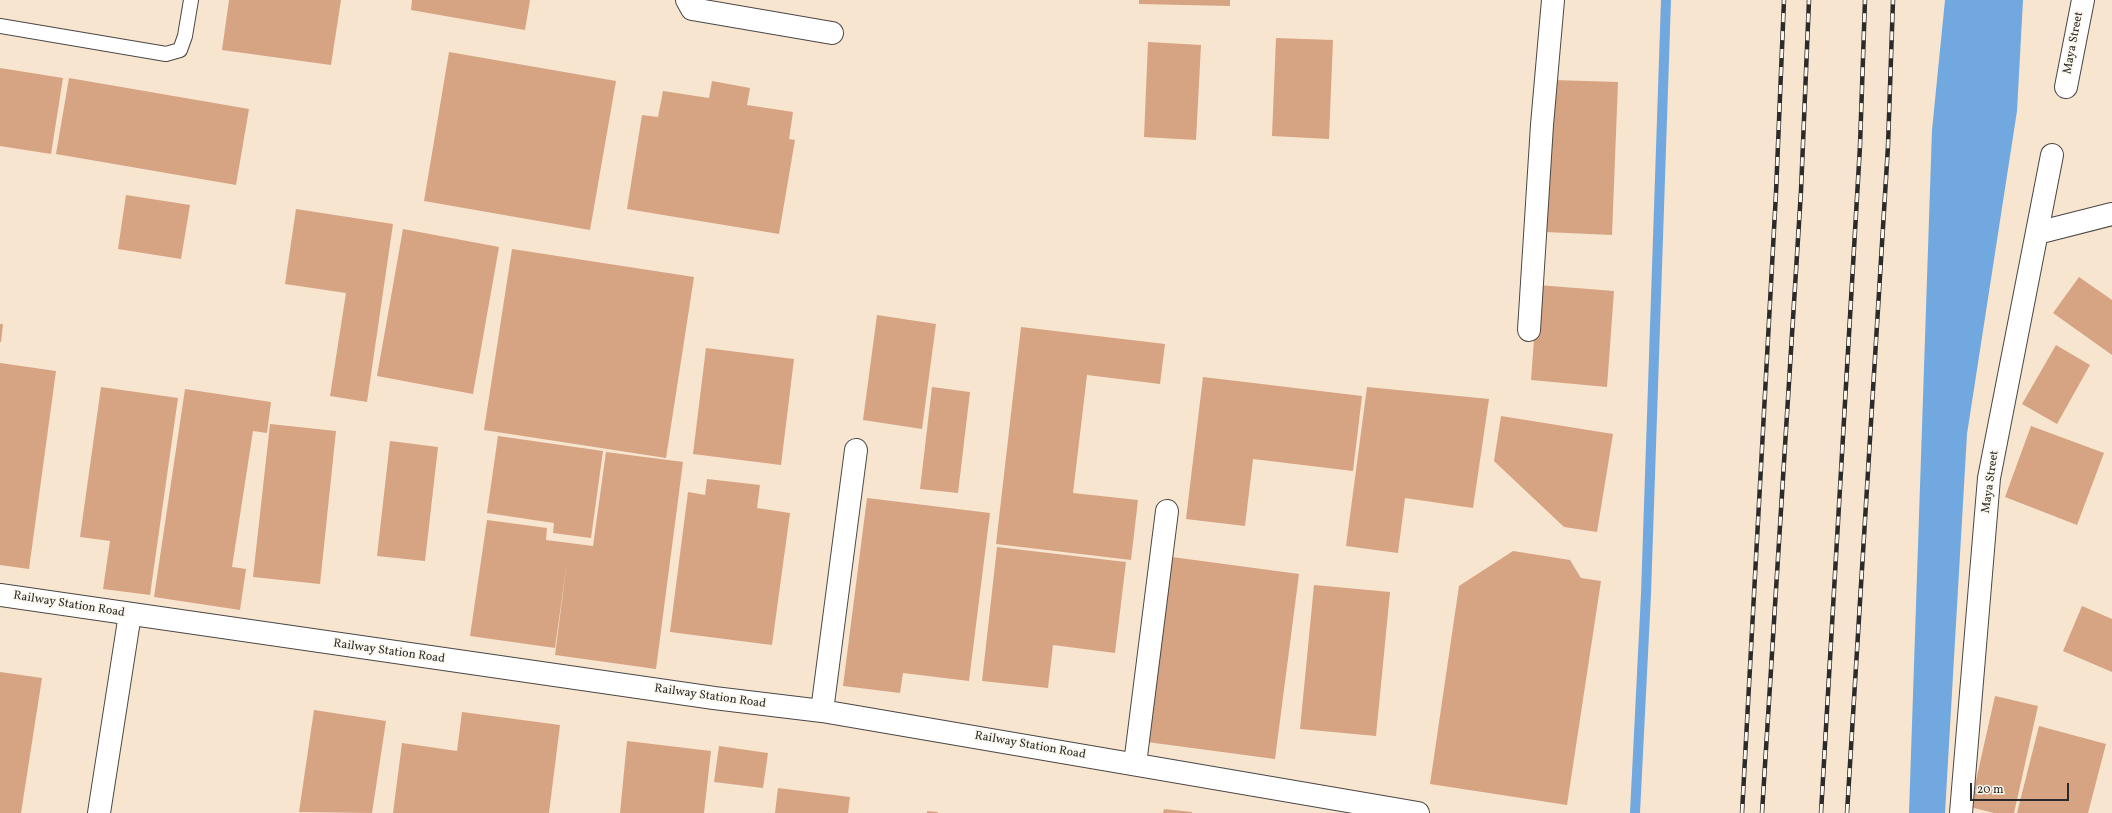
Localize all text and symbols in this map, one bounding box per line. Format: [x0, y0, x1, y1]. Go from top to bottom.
street label: Maya Street [2061, 11, 2087, 75]
street label: Maya Street [1979, 450, 2003, 514]
street label: Railway Station Road [12, 589, 126, 621]
street label: Railway Station Road [332, 637, 446, 667]
street label: Railway Station Road [653, 682, 767, 712]
street label: Railway Station Road [973, 729, 1087, 763]
scale bar [1972, 775, 2071, 801]
text: 20 m [1977, 782, 2004, 798]

